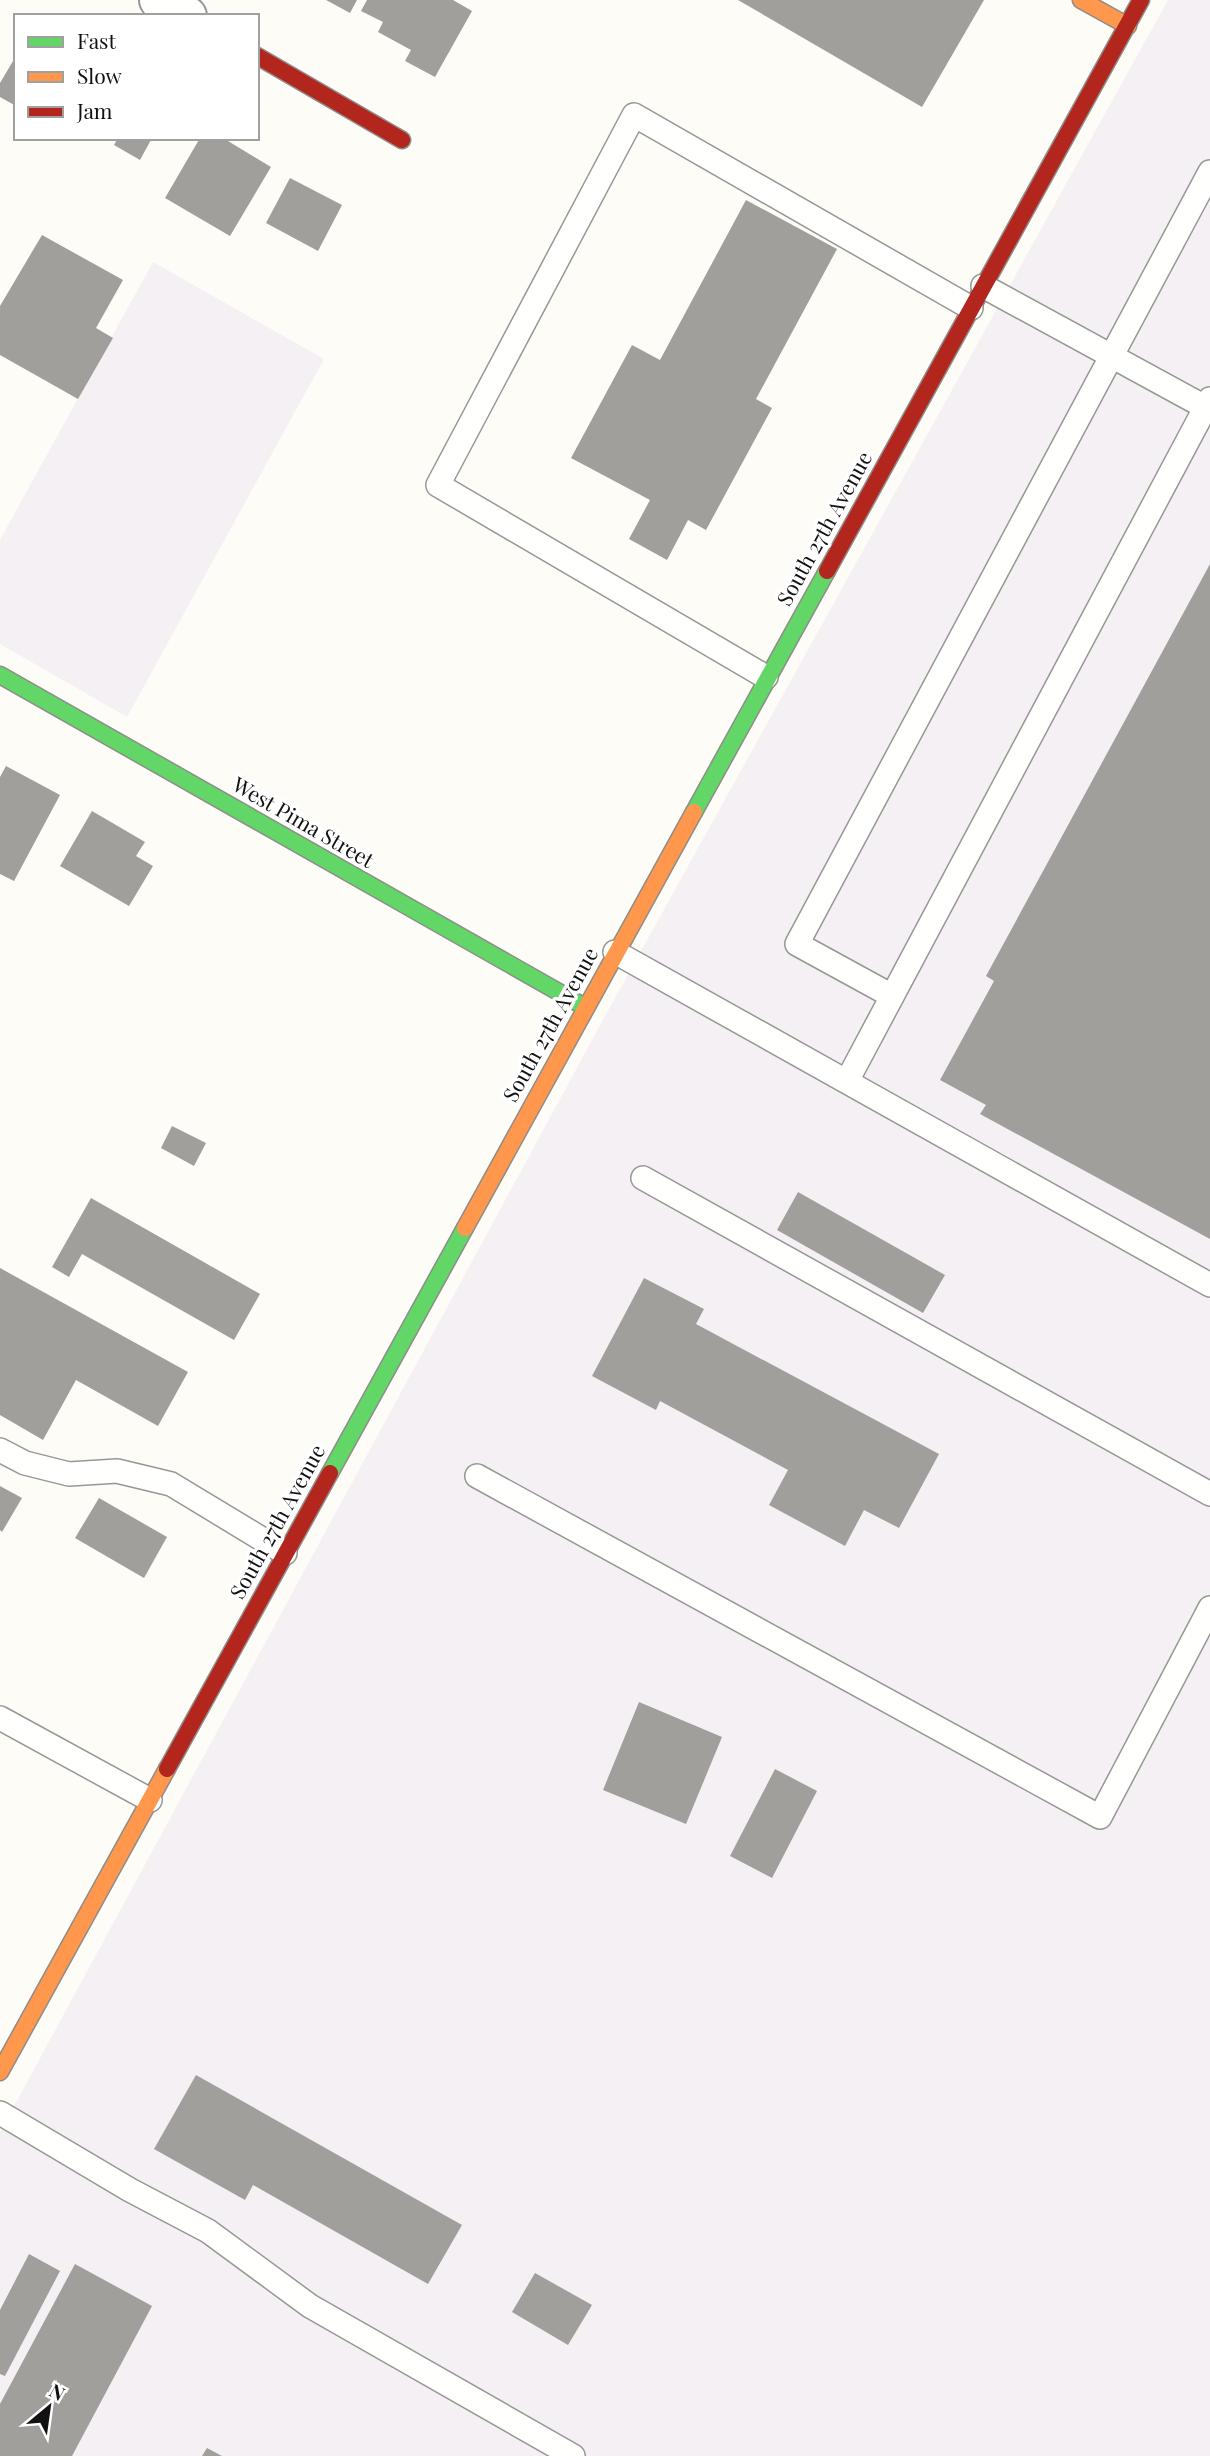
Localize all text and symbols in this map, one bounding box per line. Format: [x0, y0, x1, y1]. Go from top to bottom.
legend [14, 14, 259, 140]
text: Fast [77, 26, 116, 54]
text: Slow [77, 61, 122, 89]
text: Jam [76, 96, 113, 124]
street label: South 27th Avenue [769, 446, 877, 610]
street label: West Pima Street [227, 769, 380, 873]
street label: South 27th Avenue [495, 942, 603, 1106]
street label: South 27th Avenue [222, 1439, 330, 1603]
north arrow [14, 2372, 84, 2442]
text: N [45, 2377, 70, 2406]

